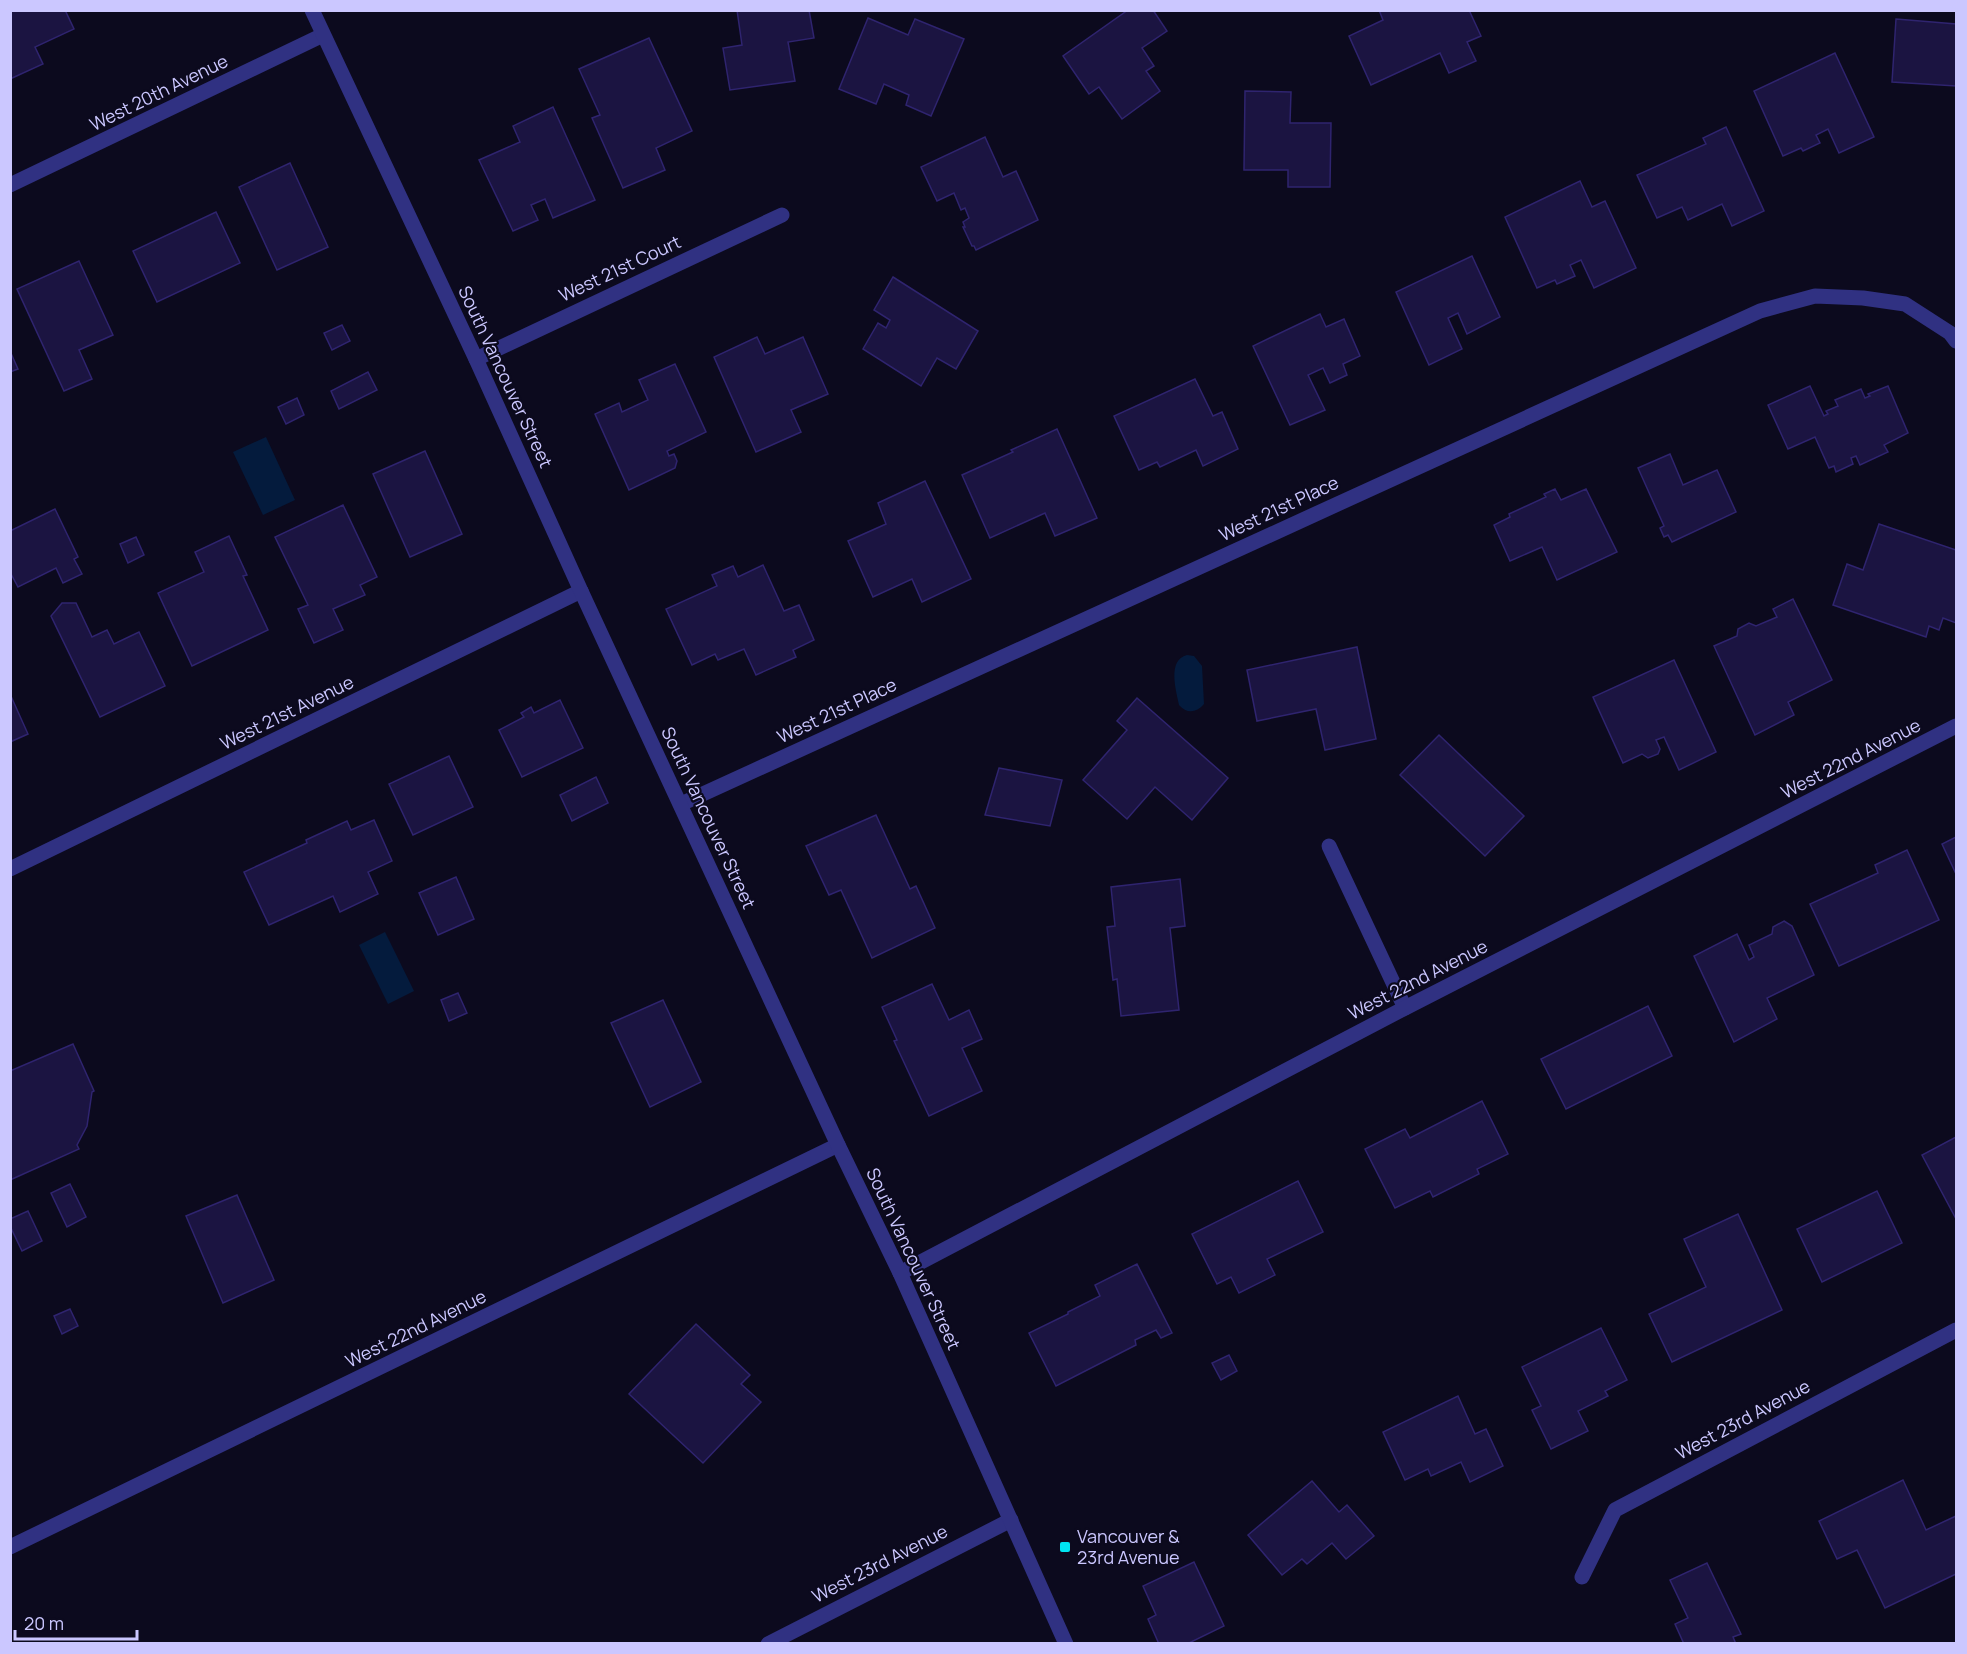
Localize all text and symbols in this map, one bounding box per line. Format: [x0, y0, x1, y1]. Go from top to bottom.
street label: West 20th Avenue [85, 48, 232, 136]
street label: West 21st Court [555, 229, 684, 307]
street label: South Vancouver Street [453, 282, 559, 471]
street label: West 21st Place [1215, 470, 1342, 546]
street label: West 21st Avenue [216, 669, 357, 755]
street label: West 21st Place [773, 672, 900, 748]
street label: West 22nd Avenue [1777, 713, 1924, 804]
street label: South Vancouver Street [656, 723, 762, 912]
street label: West 22nd Avenue [1344, 934, 1491, 1025]
street label: South Vancouver Street [861, 1164, 967, 1353]
street label: West 22nd Avenue [341, 1284, 490, 1373]
street label: West 23rd Avenue [1671, 1374, 1814, 1465]
street label: West 23rd Avenue [808, 1519, 951, 1608]
place label: Vancouver & 23rd Avenue [1077, 1524, 1180, 1569]
marker: Vancouver & 23rd Avenue [1058, 1540, 1072, 1554]
scale bar [15, 1603, 136, 1641]
text: 20 m [24, 1611, 64, 1635]

